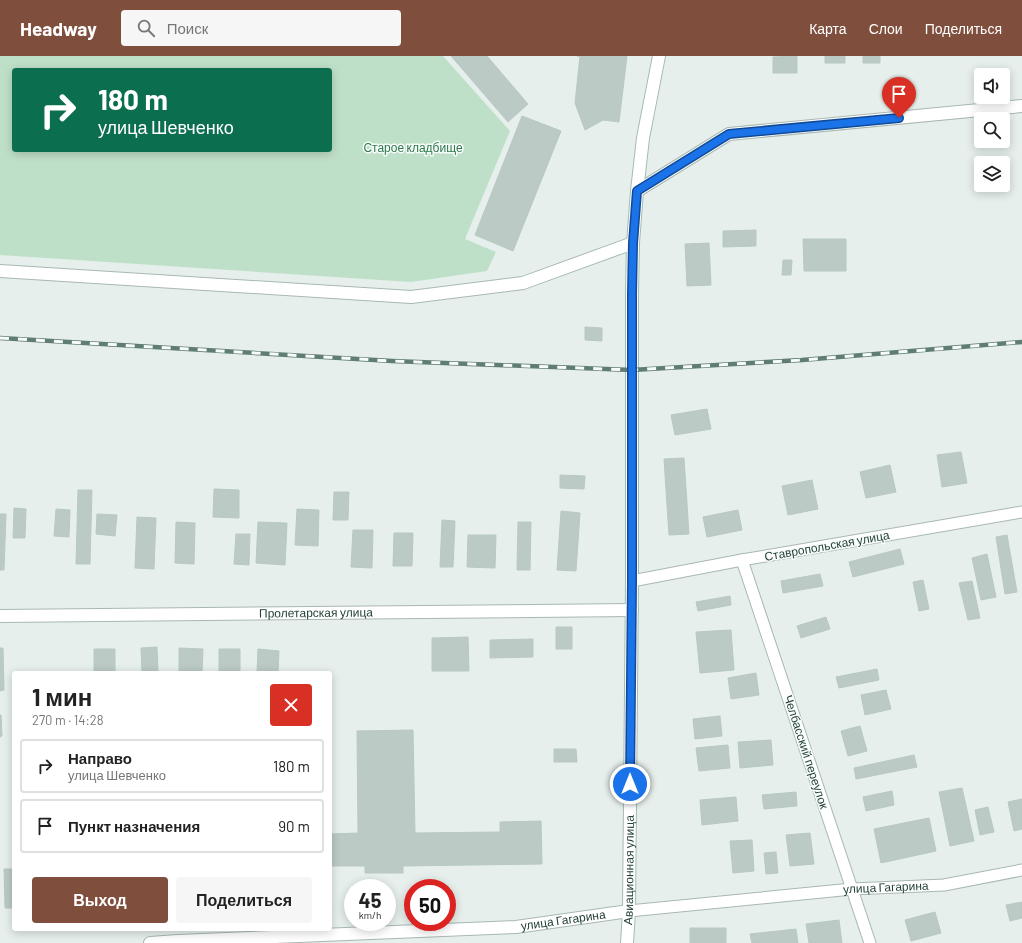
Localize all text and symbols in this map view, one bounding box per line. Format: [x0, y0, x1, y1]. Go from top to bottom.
search box [121, 10, 401, 46]
text: Headway [20, 17, 97, 40]
icon: search [135, 17, 157, 39]
text: Поиск [167, 19, 208, 37]
text: Карта [809, 20, 847, 37]
text: Слои [869, 20, 903, 37]
text: Поделиться [925, 20, 1002, 37]
map controls [974, 68, 1010, 192]
button: sound [974, 68, 1010, 104]
pin [882, 77, 916, 118]
text: 180 m [98, 82, 168, 116]
icon: arrive [888, 83, 910, 105]
icon: right [32, 84, 84, 136]
button: search [974, 112, 1010, 148]
text: улица Шевченко [98, 116, 234, 138]
park label: Старое кладбище [363, 140, 463, 155]
button: layers [974, 156, 1010, 192]
street label: Ставропольская улица [763, 527, 891, 564]
street label: Пролетарская улица [259, 604, 373, 620]
text: 1 мин [32, 682, 92, 711]
button: close [270, 684, 312, 726]
street label: Челбасский переулок [781, 693, 832, 811]
text: 270 m · 14:28 [32, 712, 104, 728]
text: Направо [68, 749, 132, 767]
icon: right [34, 755, 56, 777]
text: 180 m [273, 757, 310, 775]
position arrow [609, 763, 651, 805]
text: улица Шевченко [68, 767, 166, 783]
icon: arrive [34, 815, 56, 837]
street label: Авиационная улица [620, 815, 637, 925]
text: Пункт назначения [68, 817, 200, 835]
text: 90 m [278, 817, 310, 835]
button: Выход [32, 877, 168, 923]
button: Поделиться [176, 877, 312, 923]
street label: улица Гагарина [842, 878, 929, 897]
speed limit sign: 50 [404, 879, 456, 931]
text: 45 [359, 888, 381, 912]
street label: улица Гагарина [520, 906, 607, 933]
text: km/h [359, 909, 381, 921]

